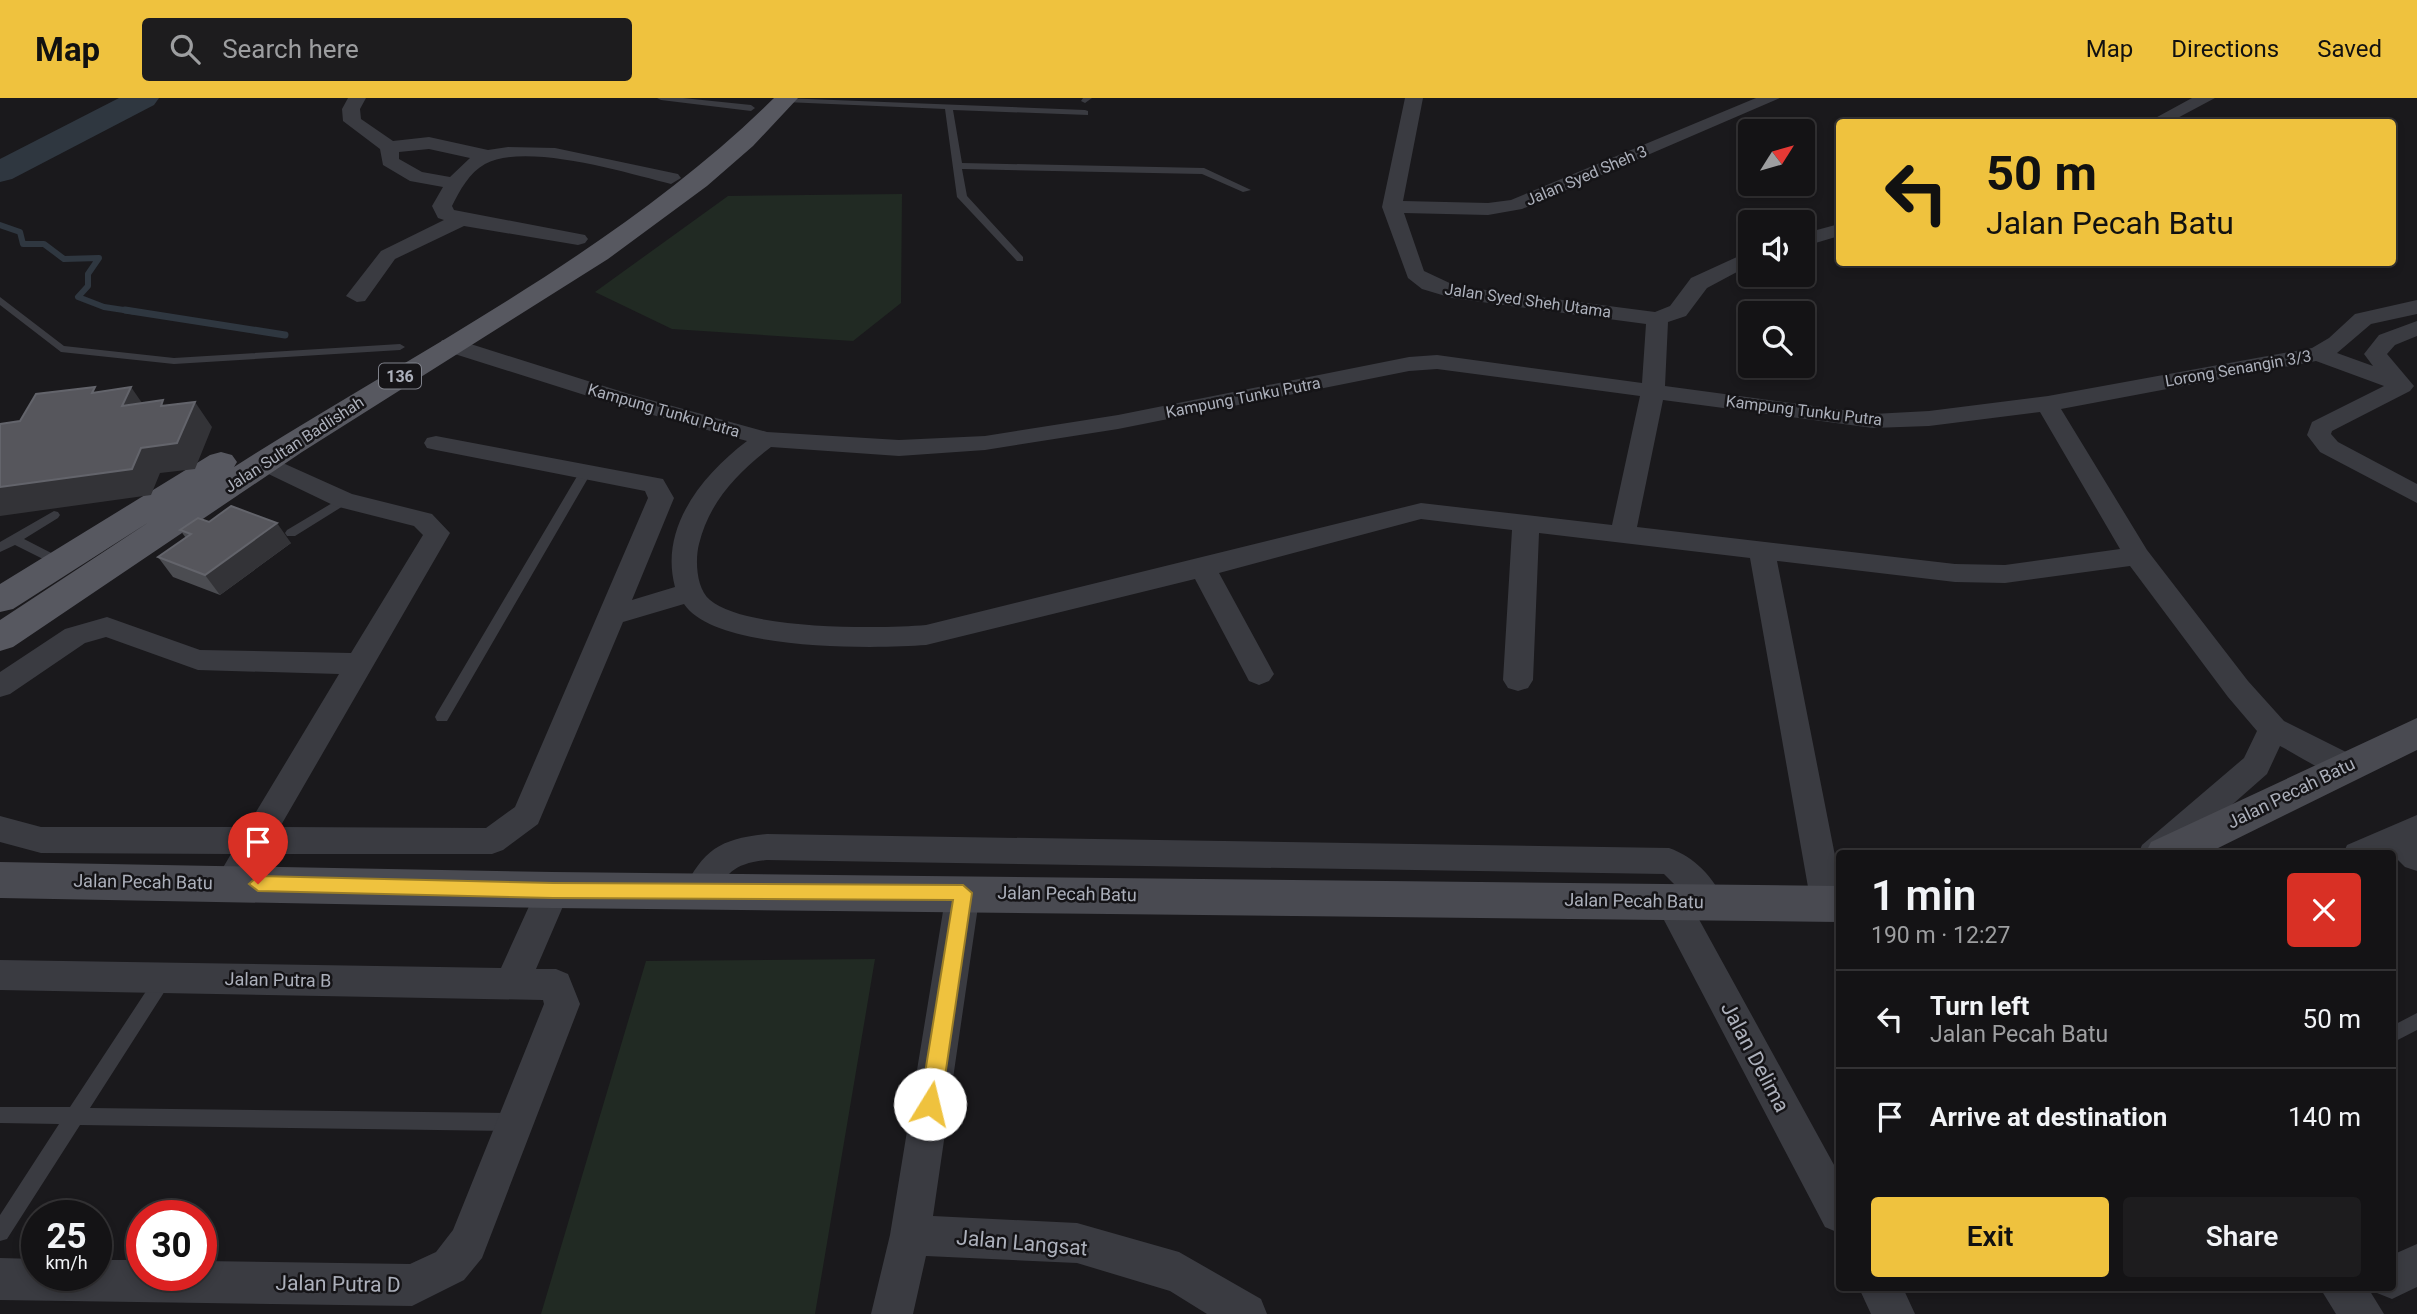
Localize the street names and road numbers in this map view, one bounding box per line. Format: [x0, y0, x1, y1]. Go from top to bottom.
street label: Jalan Syed Sheh 3 [1523, 141, 1650, 210]
street label: Jalan Syed Sheh Utama [1443, 279, 1612, 322]
street label: Lorong Senangin 3/3 [2163, 346, 2313, 391]
road number: 136 [379, 364, 421, 388]
street label: Kampung Tunku Putra [1164, 373, 1322, 422]
street label: Kampung Tunku Putra [586, 380, 742, 441]
street label: Kampung Tunku Putra [1725, 391, 1883, 430]
street label: Jalan Sultan Badlishah [221, 392, 367, 496]
street label: Jalan Pecah Batu [2223, 753, 2358, 833]
street label: Jalan Pecah Batu [73, 870, 213, 893]
street label: Jalan Pecah Batu [997, 882, 1137, 905]
street label: Jalan Pecah Batu [1564, 889, 1704, 912]
street label: Jalan Putra B [224, 968, 332, 991]
street label: Jalan Delima [1716, 998, 1794, 1116]
street label: Jalan Langsat [955, 1225, 1089, 1261]
street label: Jalan Putra D [275, 1271, 401, 1297]

